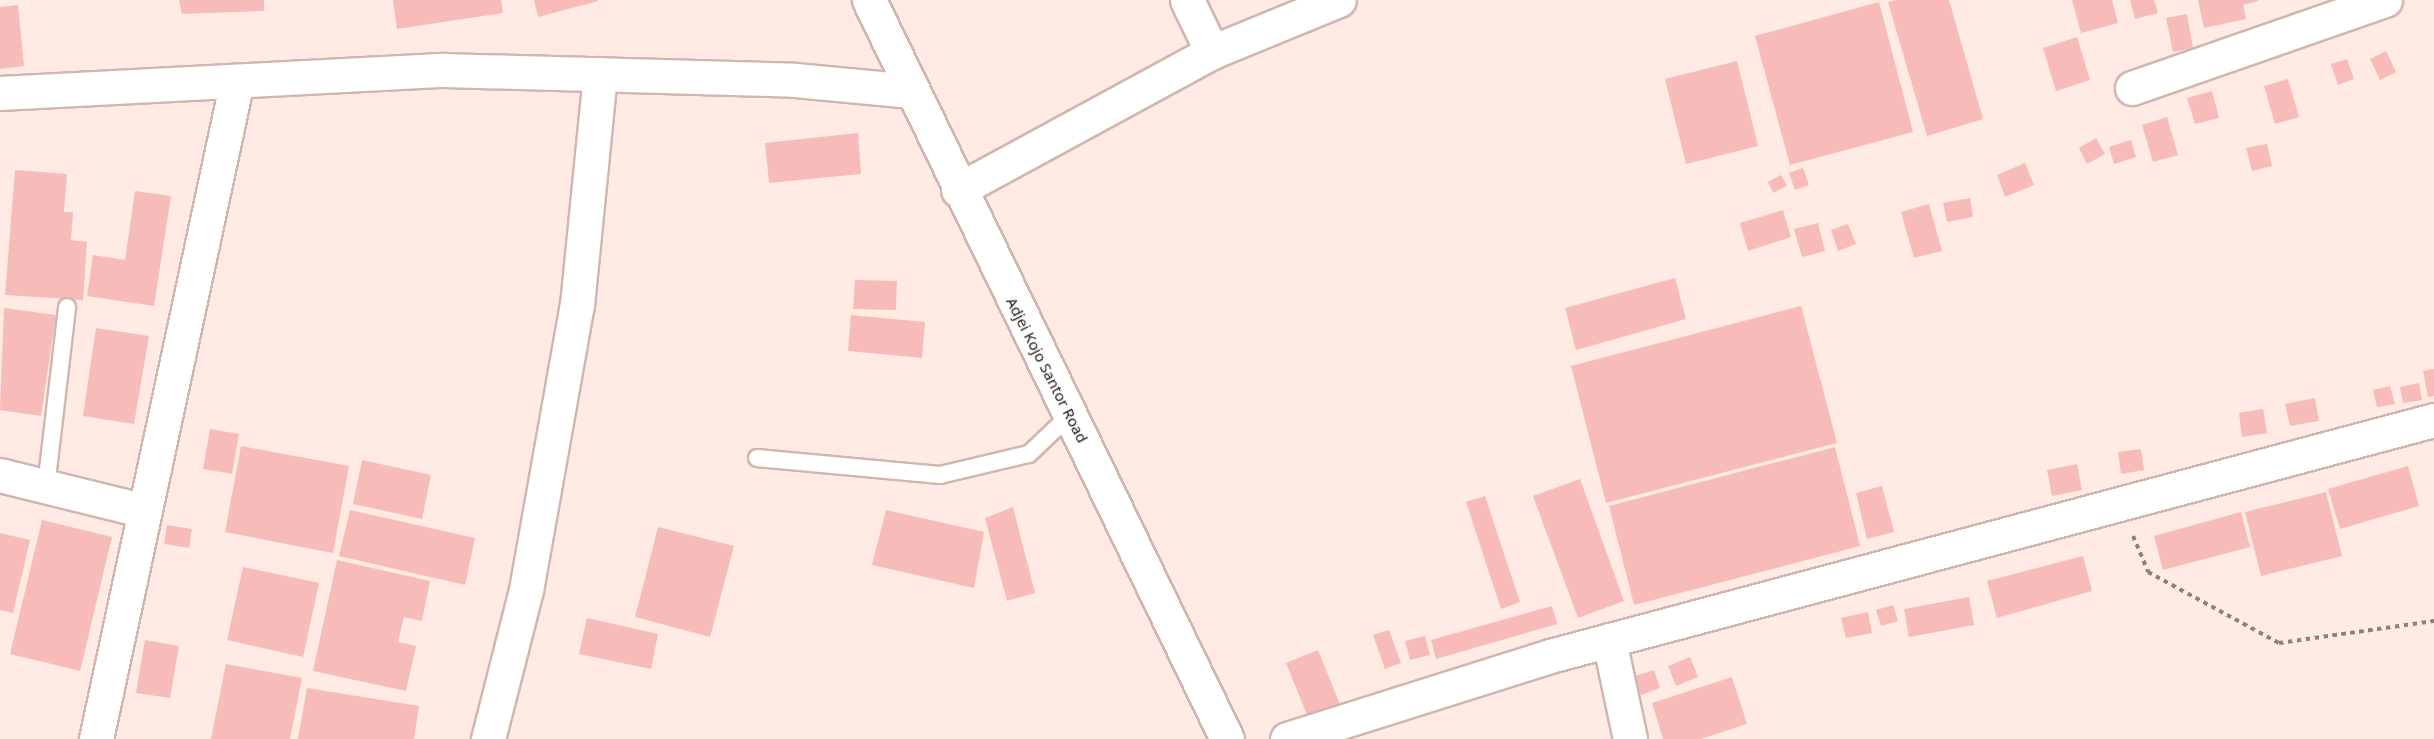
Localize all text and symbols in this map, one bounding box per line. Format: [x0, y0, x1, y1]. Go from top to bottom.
street label: Adjei Kojo Santor Road [1003, 294, 1091, 446]

